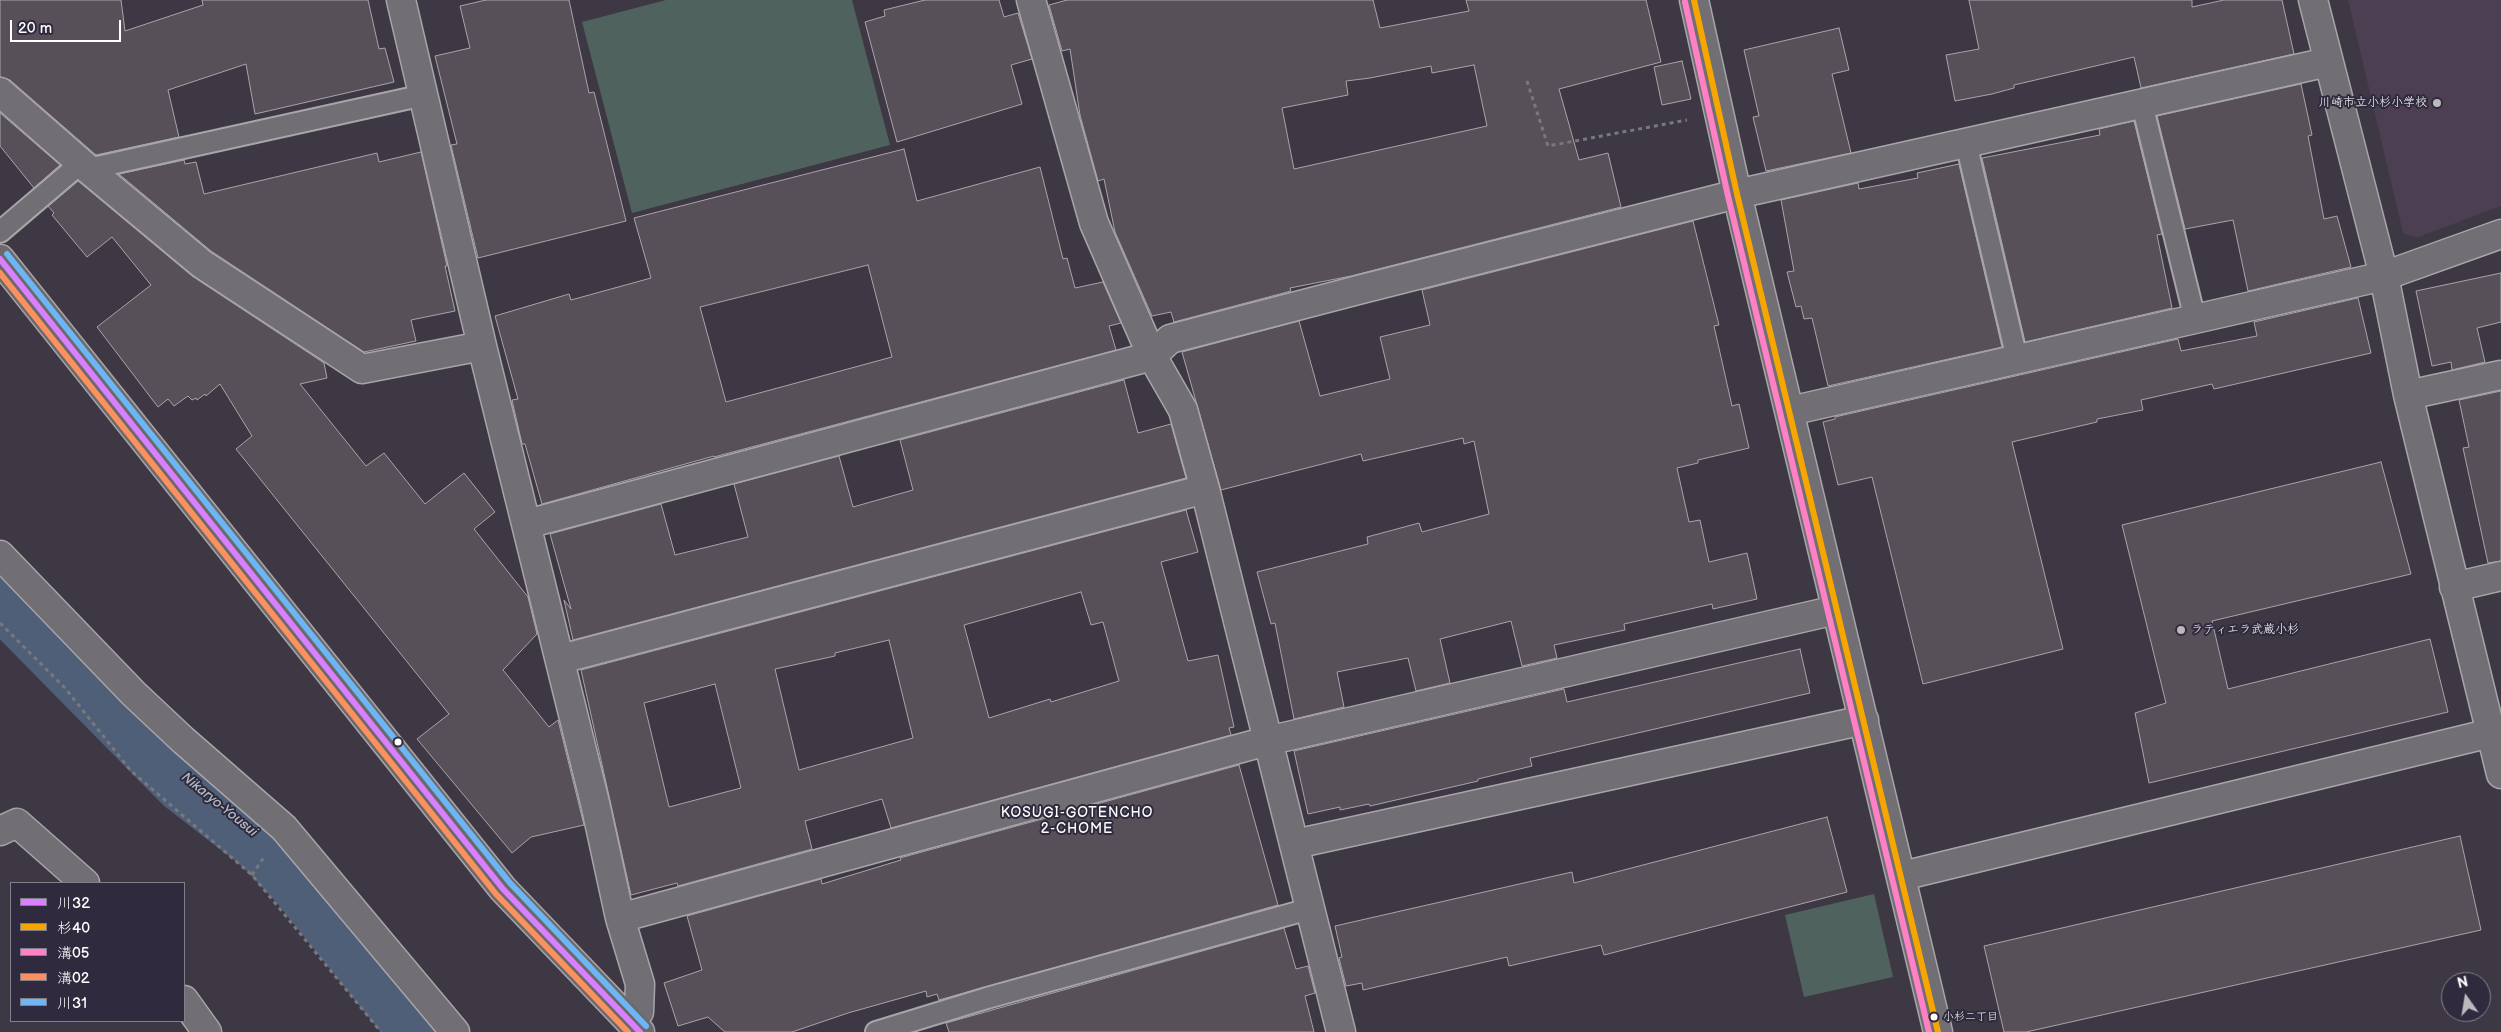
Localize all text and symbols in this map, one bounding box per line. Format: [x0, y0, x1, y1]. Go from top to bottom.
scale bar [12, 10, 124, 42]
text: 20 m [18, 19, 52, 38]
place label: 川崎市立小杉小学校 [2319, 96, 2427, 110]
marker: 川崎市立小杉小学校 [2431, 97, 2443, 109]
place label: ラティエラ武蔵小杉 [2191, 623, 2299, 637]
marker: ラティエラ武蔵小杉 [2175, 624, 2187, 636]
unlabelled marker [393, 737, 403, 747]
water label: Nikaryo-Yousui [178, 769, 260, 841]
district label: KOSUGI-GOTENCHO 2-CHOME [999, 805, 1155, 838]
legend [10, 882, 185, 1022]
text: 川32 [57, 894, 90, 913]
text: 杉40 [57, 919, 90, 938]
text: 溝05 [57, 944, 89, 963]
text: 溝02 [57, 969, 90, 988]
north arrow [2441, 972, 2491, 1022]
text: N [2456, 973, 2470, 992]
text: 川31 [57, 994, 87, 1013]
place label: 小杉二丁目 [1943, 1010, 1998, 1024]
marker: 小杉二丁目 [1929, 1012, 1939, 1022]

